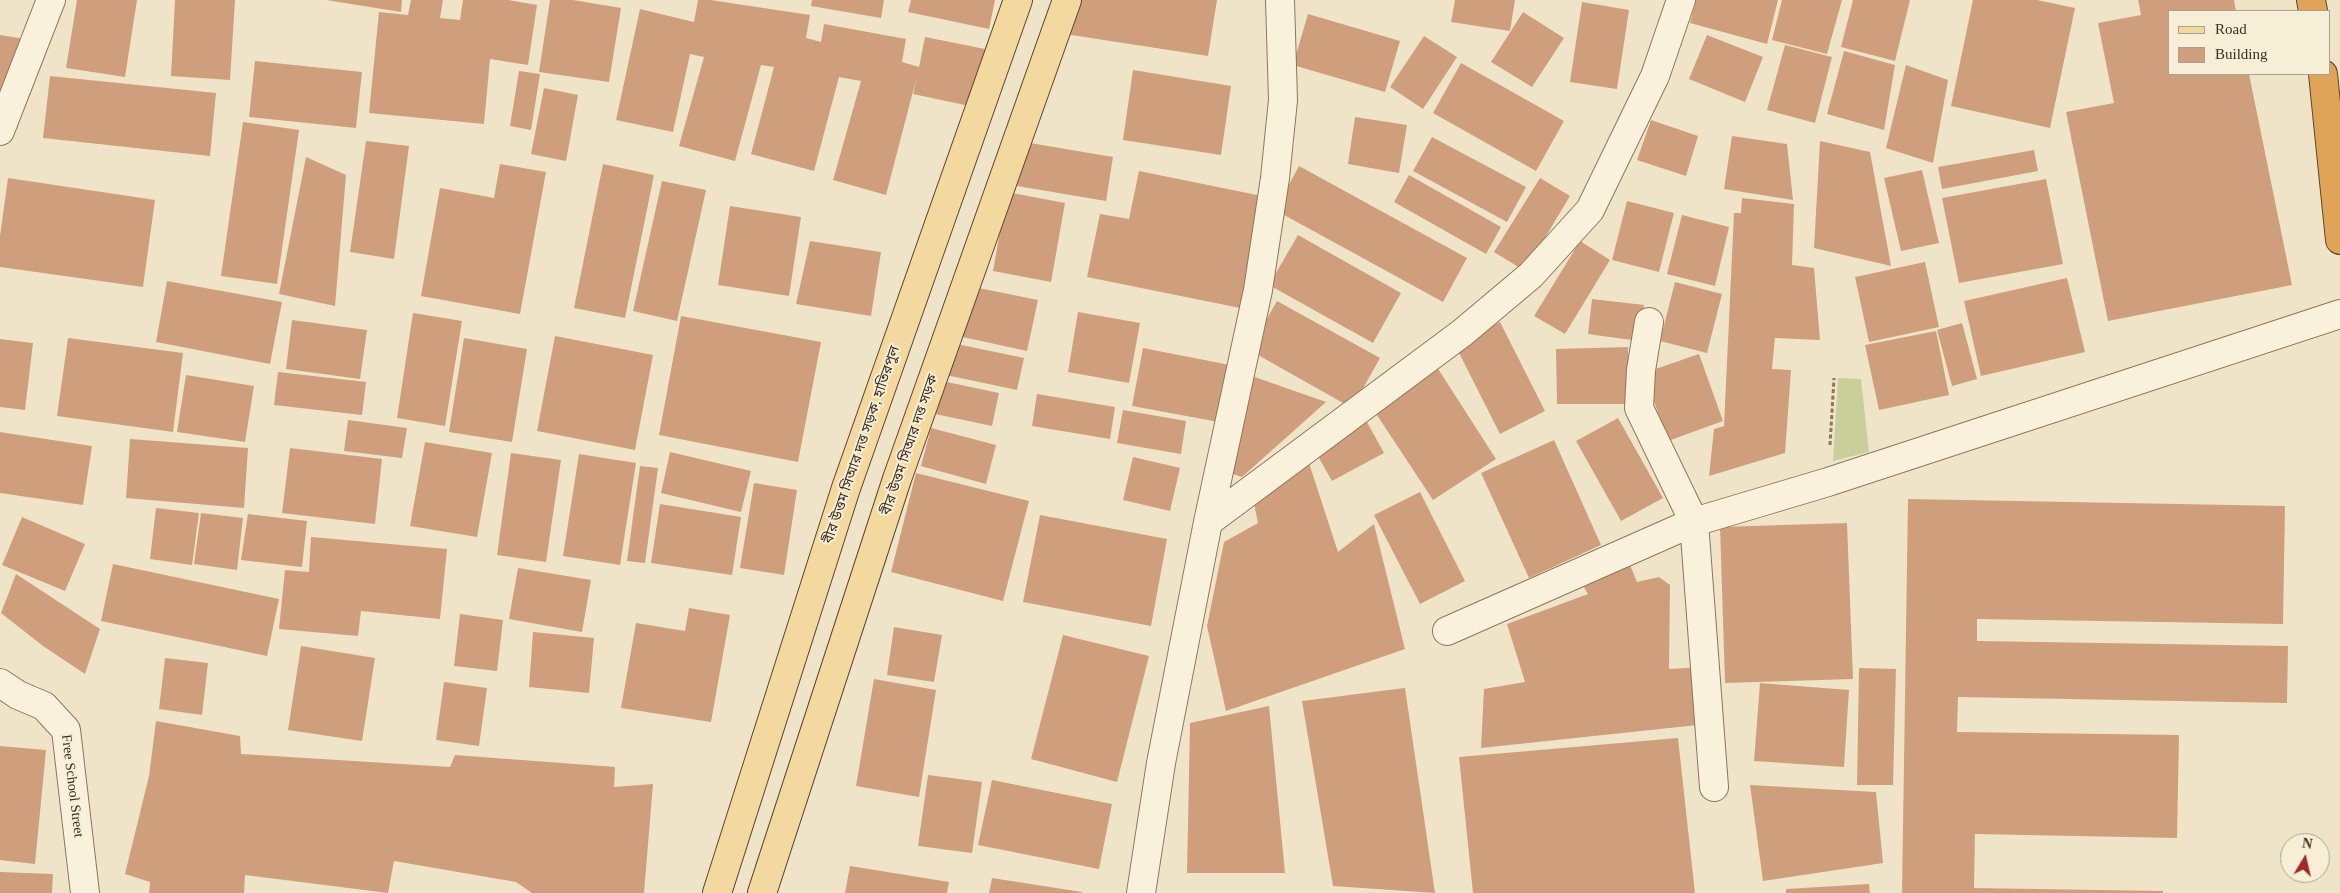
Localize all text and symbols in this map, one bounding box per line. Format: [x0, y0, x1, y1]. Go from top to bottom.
legend [2168, 10, 2330, 75]
text: Road [2215, 21, 2247, 37]
text: Building [2215, 46, 2268, 62]
street label: বীর উত্তম সিআর দত্ত সড়ক, হাতিরপুল [820, 344, 904, 546]
street label: বীর উত্তম সিআর দত্ত সড়ক [878, 372, 942, 518]
street label: Free School Street [57, 734, 87, 838]
north arrow [2280, 833, 2330, 883]
text: N [2301, 835, 2313, 852]

